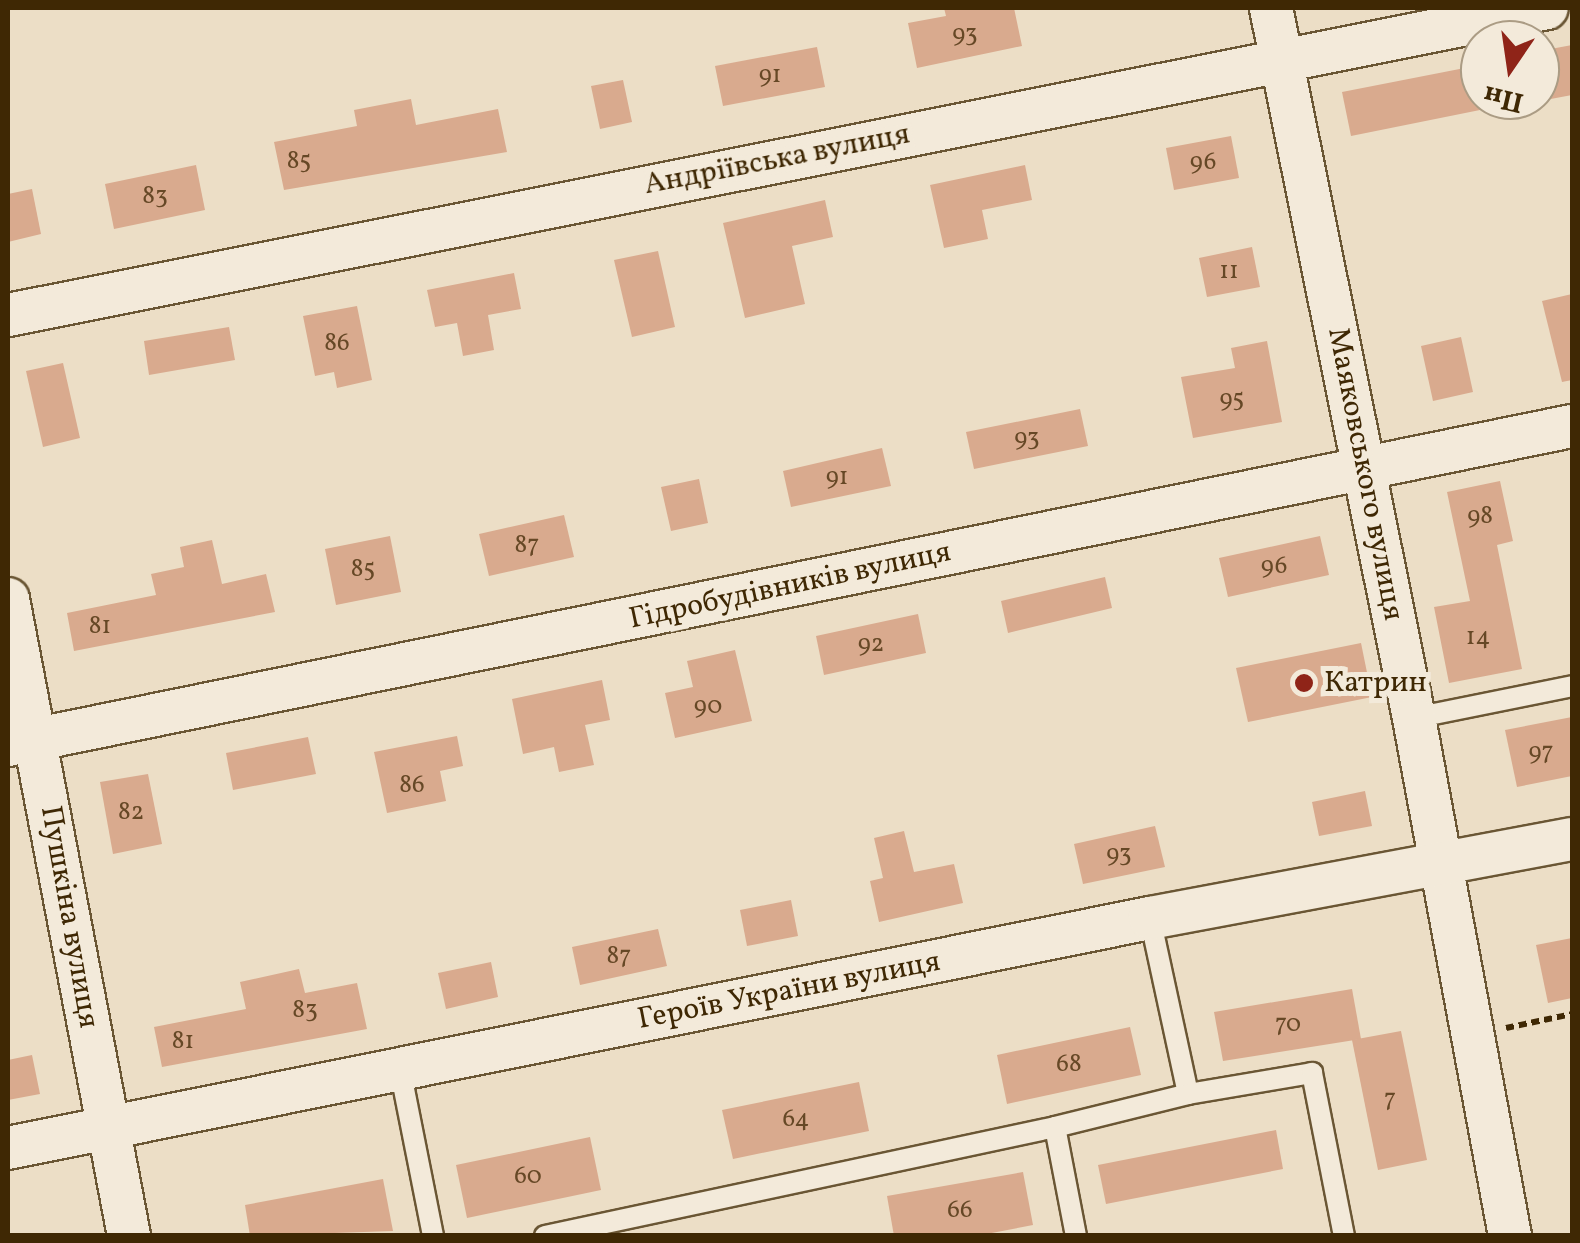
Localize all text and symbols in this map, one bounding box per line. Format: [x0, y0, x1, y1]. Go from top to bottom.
house number: 93 [952, 20, 978, 50]
north arrow [1460, 20, 1560, 120]
house number: 91 [759, 61, 781, 91]
text: Пн [1480, 74, 1527, 121]
street label: Андріївська вулиця [641, 117, 913, 203]
house number: 85 [287, 147, 311, 177]
house number: 96 [1190, 148, 1216, 178]
house number: 83 [142, 182, 168, 212]
house number: 11 [1219, 257, 1239, 287]
street label: Маяковського вулиця [1319, 324, 1411, 624]
house number: 86 [324, 329, 350, 359]
house number: 95 [1220, 385, 1244, 415]
house number: 93 [1014, 424, 1040, 454]
house number: 91 [826, 463, 848, 493]
house number: 98 [1467, 502, 1493, 532]
house number: 87 [515, 531, 539, 561]
street label: Гідробудівників вулиця [626, 534, 954, 638]
house number: 96 [1261, 552, 1287, 582]
house number: 85 [351, 555, 375, 585]
house number: 81 [89, 612, 111, 642]
house number: 14 [1466, 623, 1490, 653]
house number: 92 [858, 630, 884, 660]
place label: Катрин [1324, 665, 1427, 701]
marker: Катрин [1293, 672, 1315, 694]
house number: 90 [694, 692, 722, 722]
house number: 97 [1528, 738, 1554, 768]
house number: 86 [399, 771, 425, 801]
house number: 82 [118, 798, 144, 828]
street label: Пушкіна вулиця [32, 803, 106, 1031]
house number: 93 [1106, 840, 1132, 870]
house number: 87 [607, 942, 631, 972]
street label: Героїв України вулиця [635, 944, 943, 1038]
house number: 83 [292, 996, 318, 1026]
house number: 70 [1275, 1010, 1301, 1040]
house number: 81 [172, 1027, 194, 1057]
house number: 68 [1056, 1050, 1082, 1080]
house number: 7 [1384, 1085, 1396, 1115]
house number: 64 [783, 1105, 809, 1135]
house number: 60 [514, 1162, 542, 1192]
house number: 66 [947, 1196, 973, 1226]

